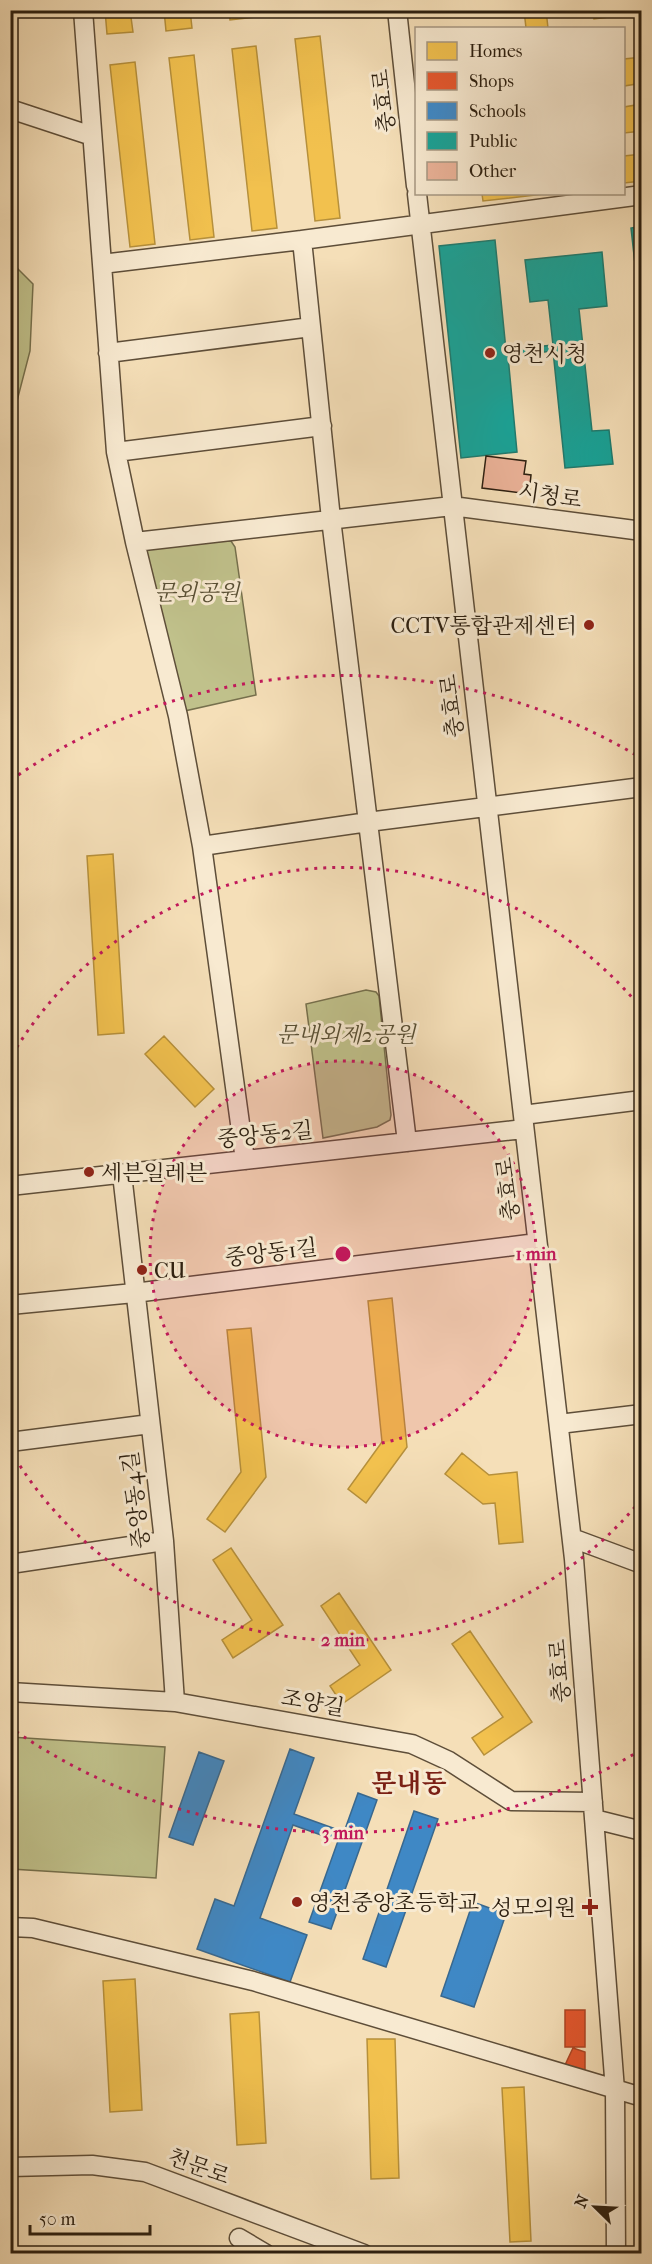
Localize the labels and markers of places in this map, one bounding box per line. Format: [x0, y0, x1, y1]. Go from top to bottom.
place label: 영천시청 [502, 341, 587, 367]
marker: 영천시청 [483, 346, 497, 360]
place label: CCTV통합관제센터 [391, 613, 577, 639]
marker: CCTV통합관제센터 [582, 618, 596, 632]
place label: 세븐일레븐 [101, 1160, 207, 1186]
marker: 세븐일레븐 [82, 1165, 96, 1179]
centre of rings [333, 1244, 353, 1264]
place label: CU [154, 1258, 186, 1284]
marker: CU [135, 1263, 149, 1277]
place label: 영천중앙초등학교 [309, 1890, 479, 1916]
marker: 영천중앙초등학교 [290, 1895, 304, 1909]
place label: 성모의원 [491, 1895, 576, 1921]
marker: 성모의원 [581, 1898, 599, 1916]

